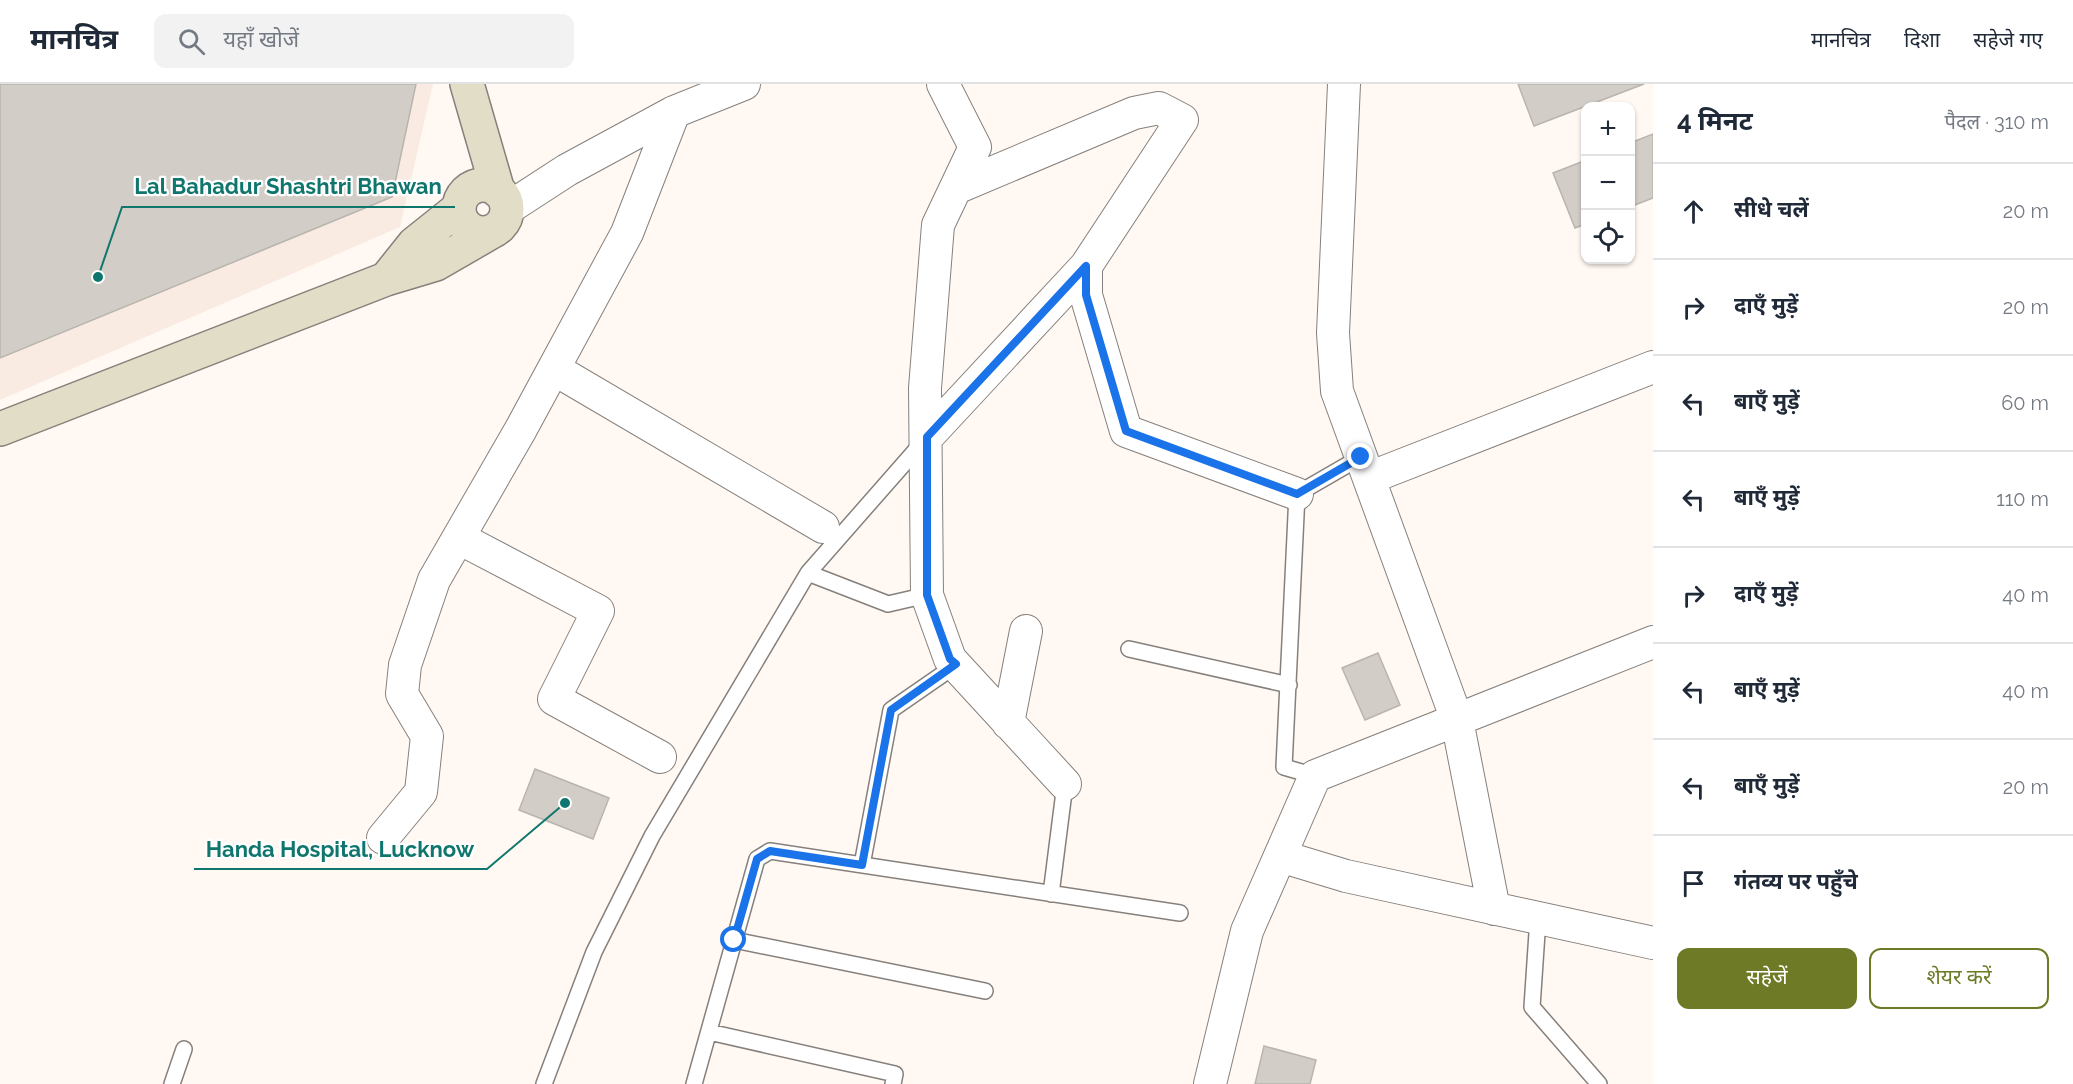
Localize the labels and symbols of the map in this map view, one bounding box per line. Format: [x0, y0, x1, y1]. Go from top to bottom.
callout: Lal Bahadur Shashtri Bhawan [122, 167, 455, 207]
text: Lal Bahadur Shashtri Bhawan [134, 173, 442, 199]
route end [1347, 443, 1373, 469]
callout: Handa Hospital, Lucknow [194, 829, 487, 869]
text: Handa Hospital, Lucknow [206, 836, 475, 862]
route start [720, 926, 746, 952]

